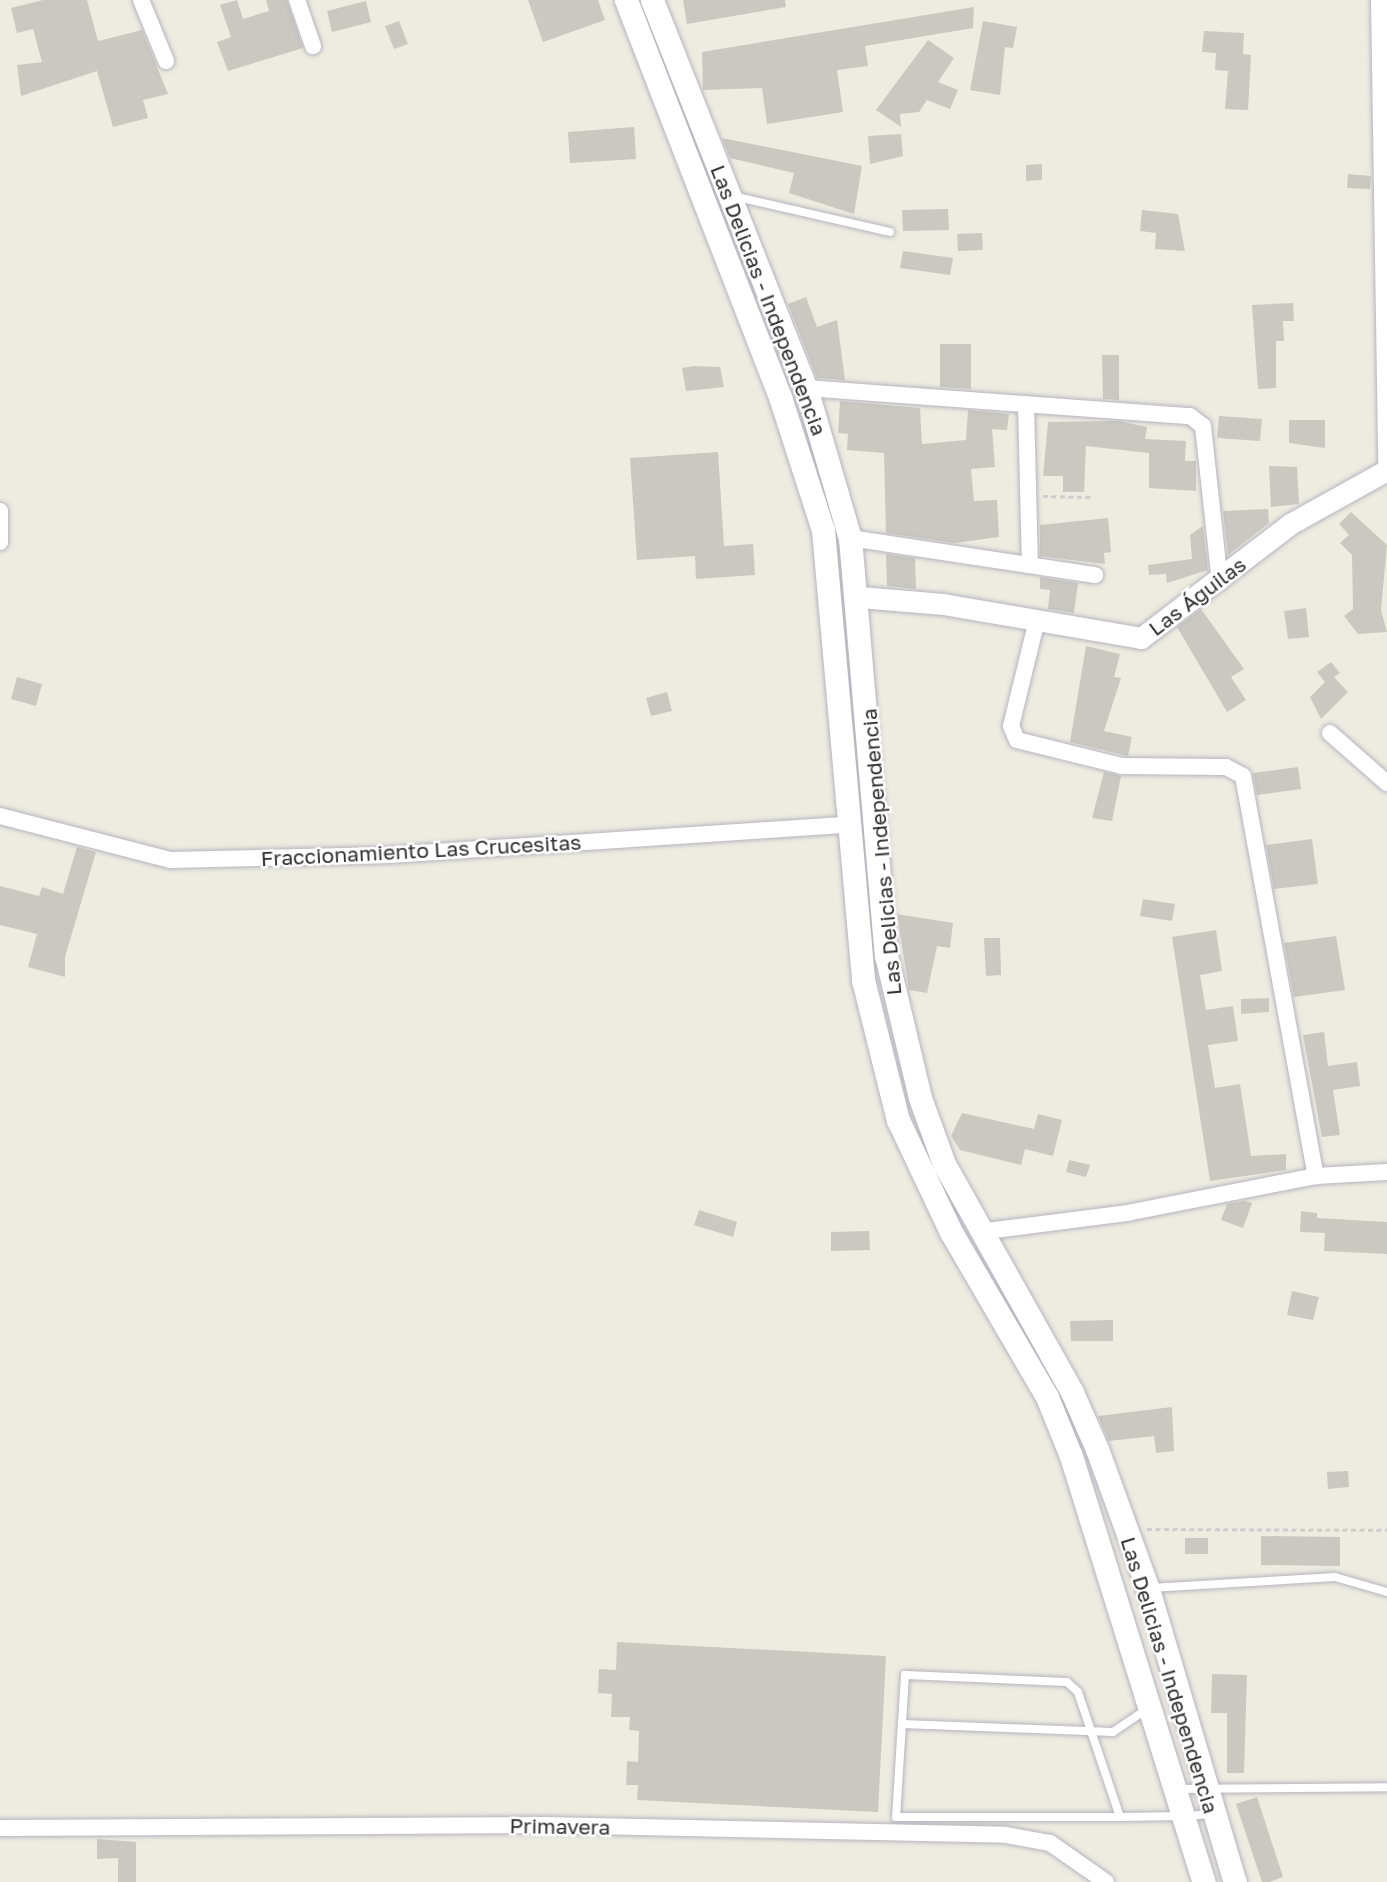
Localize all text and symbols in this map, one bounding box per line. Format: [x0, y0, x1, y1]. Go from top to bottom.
street label: Las Delicias - Independencia [706, 161, 832, 439]
street label: Las Águilas [1143, 551, 1251, 641]
street label: Las Delicias - Independencia [856, 708, 906, 996]
street label: Fraccionamiento Las Crucesitas [260, 829, 582, 871]
street label: Las Delicias - Independencia [1116, 1534, 1224, 1816]
street label: Primavera [509, 1813, 611, 1839]

